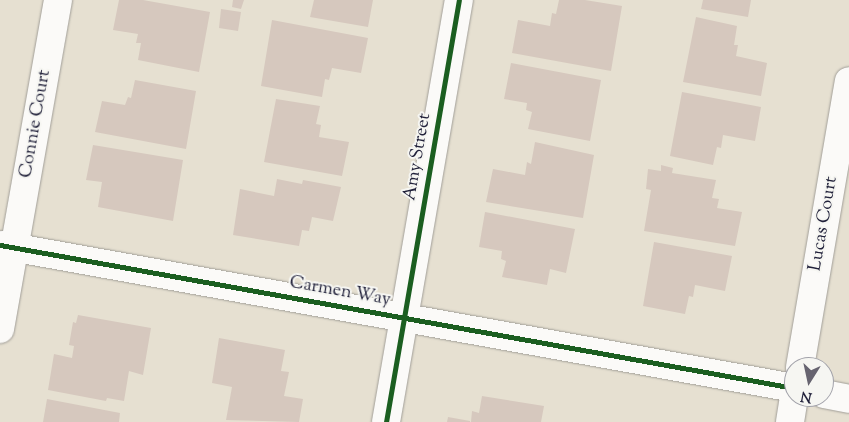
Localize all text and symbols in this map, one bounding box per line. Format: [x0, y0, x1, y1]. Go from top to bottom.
street label: Connie Court [16, 68, 56, 180]
street label: Amy Street [400, 112, 436, 202]
street label: Lucas Court [805, 175, 843, 273]
street label: Carmen Way [288, 272, 392, 312]
north arrow [784, 357, 834, 407]
text: N [799, 385, 814, 407]

